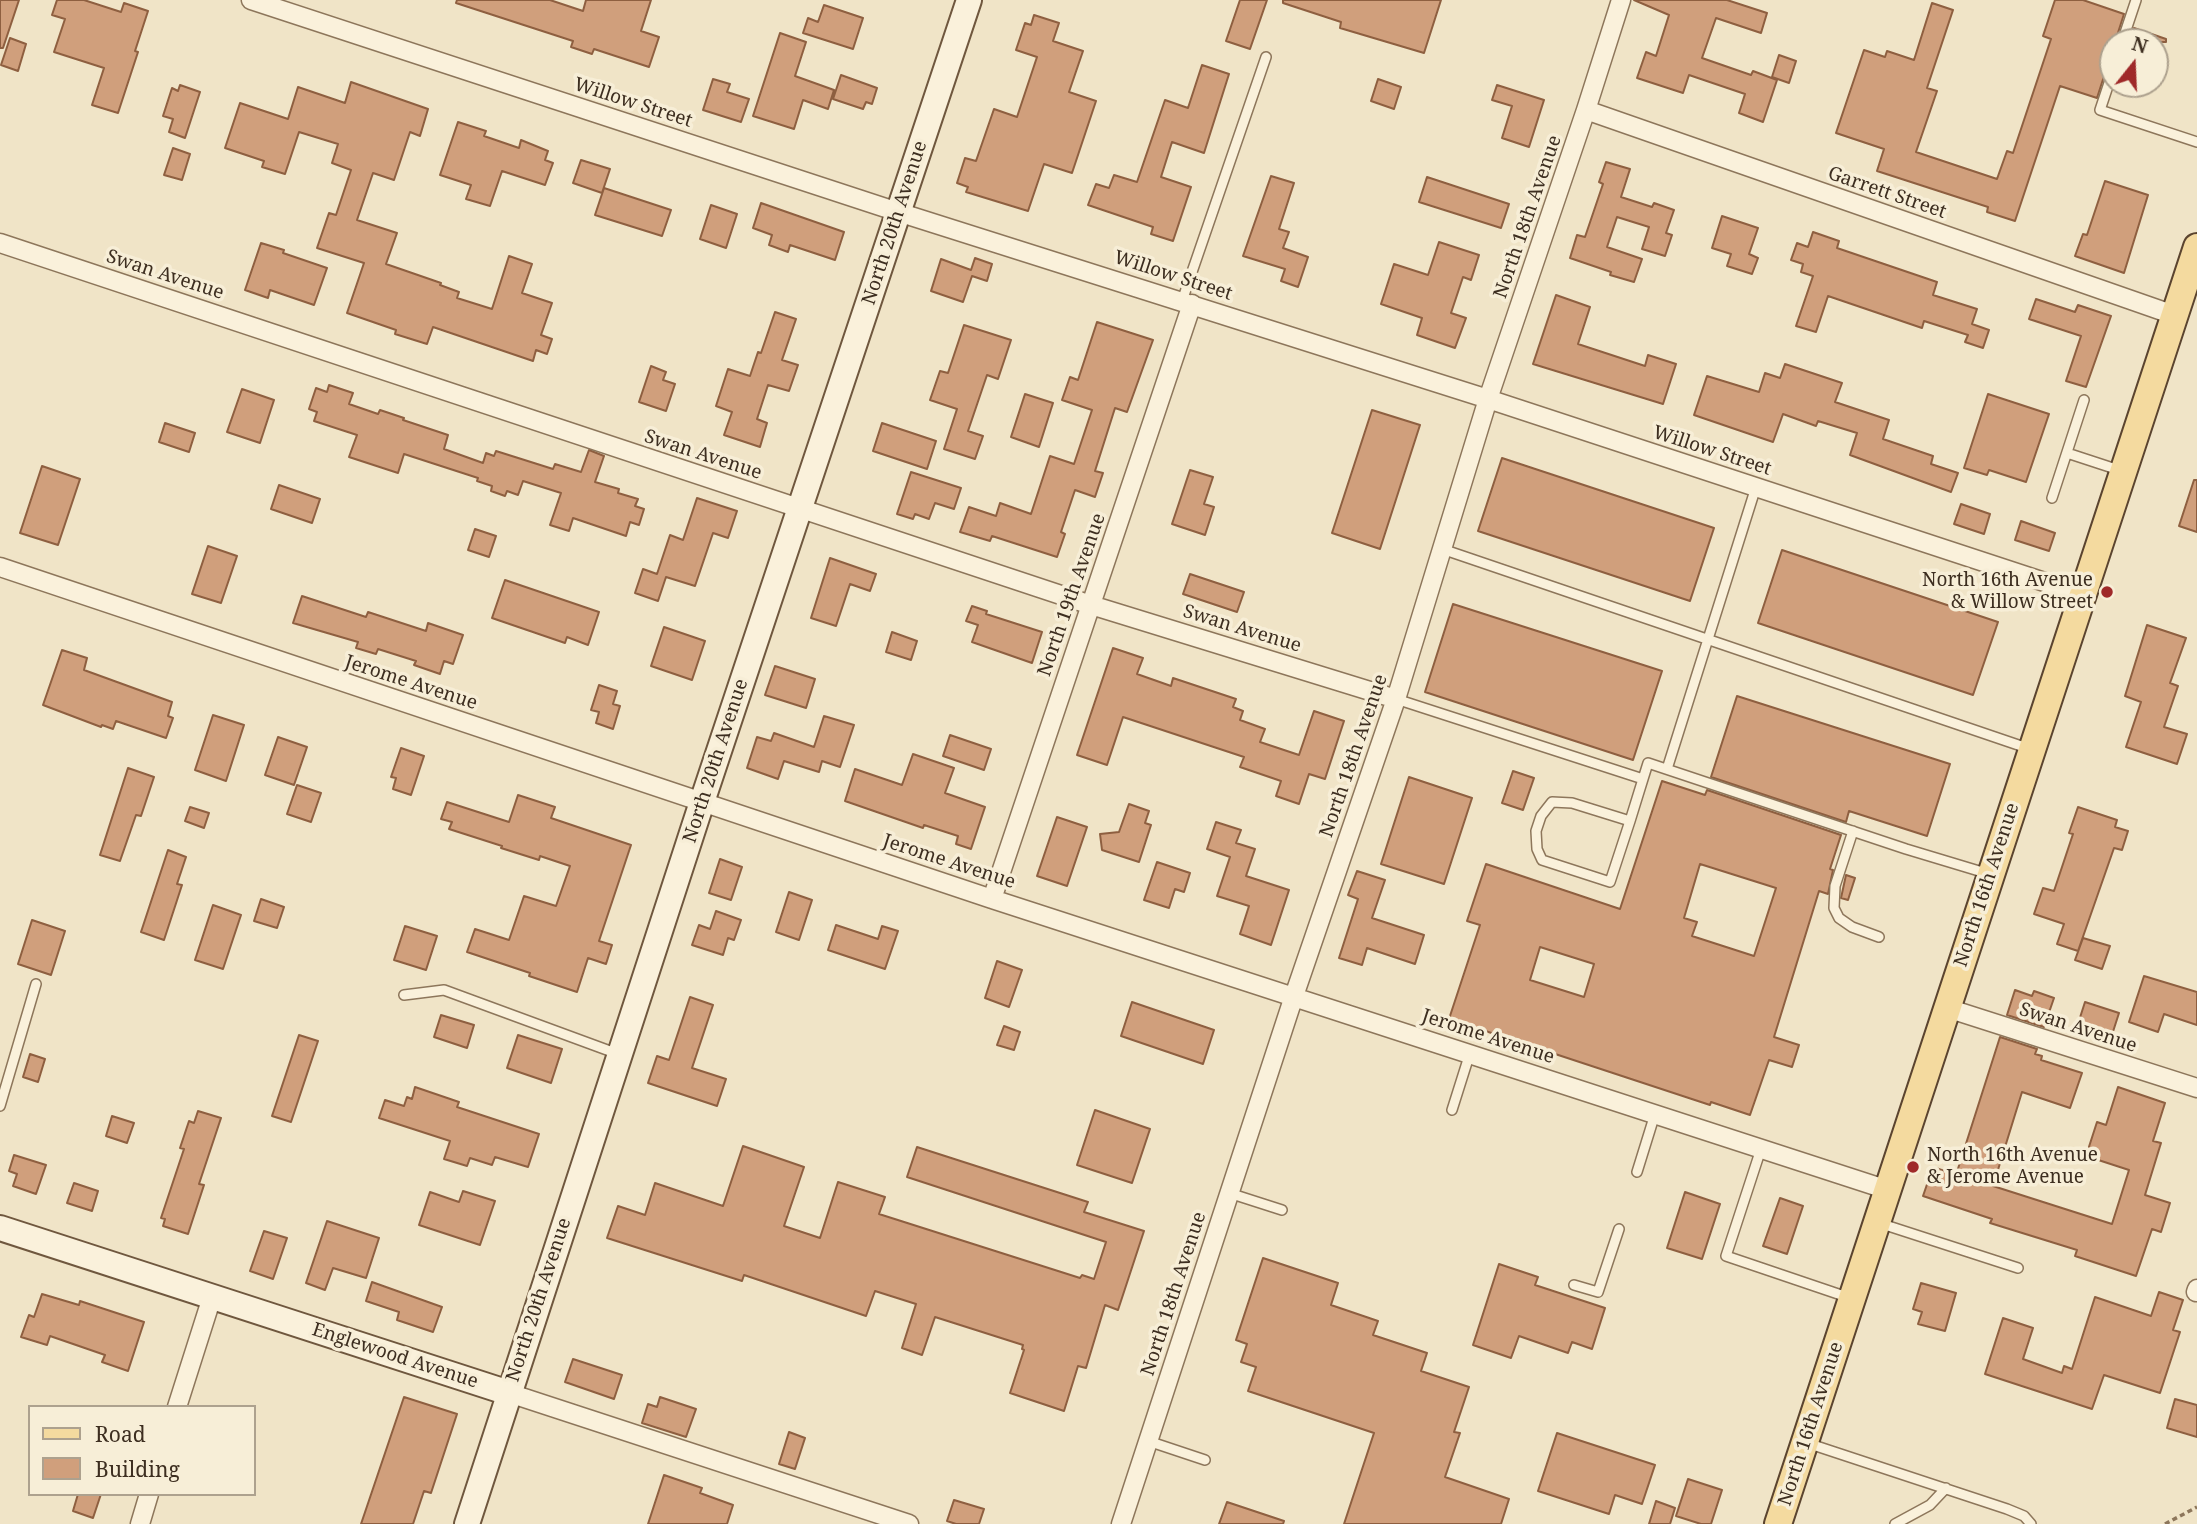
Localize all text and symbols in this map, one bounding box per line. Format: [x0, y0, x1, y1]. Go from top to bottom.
north arrow [2099, 28, 2169, 98]
text: N [2129, 30, 2151, 60]
street label: Willow Street [571, 73, 695, 133]
street label: North 18th Avenue [1489, 132, 1567, 302]
street label: North 20th Avenue [858, 138, 932, 308]
street label: Garrett Street [1825, 162, 1949, 224]
street label: Swan Avenue [103, 245, 227, 305]
street label: Willow Street [1111, 246, 1235, 306]
street label: Willow Street [1650, 421, 1774, 481]
street label: Swan Avenue [641, 425, 765, 485]
street label: North 19th Avenue [1033, 510, 1111, 680]
place label: North 16th Avenue & Willow Street [1922, 570, 2093, 614]
marker: North 16th Avenue & Willow Street [2099, 584, 2115, 600]
street label: Swan Avenue [1180, 600, 1304, 658]
street label: Jerome Avenue [342, 651, 480, 715]
street label: North 18th Avenue [1315, 671, 1393, 841]
street label: North 20th Avenue [679, 676, 753, 846]
street label: North 16th Avenue [1950, 800, 2024, 970]
street label: Jerome Avenue [880, 830, 1018, 894]
street label: Swan Avenue [2016, 998, 2140, 1058]
street label: Jerome Avenue [1419, 1005, 1557, 1069]
place label: North 16th Avenue & Jerome Avenue [1927, 1145, 2098, 1189]
marker: North 16th Avenue & Jerome Avenue [1905, 1159, 1921, 1175]
street label: North 18th Avenue [1137, 1209, 1211, 1379]
street label: North 20th Avenue [502, 1215, 576, 1385]
street label: Englewood Avenue [309, 1318, 481, 1394]
street label: North 16th Avenue [1774, 1339, 1848, 1509]
legend [28, 1405, 256, 1496]
text: Road [95, 1420, 146, 1448]
text: Building [95, 1455, 180, 1483]

